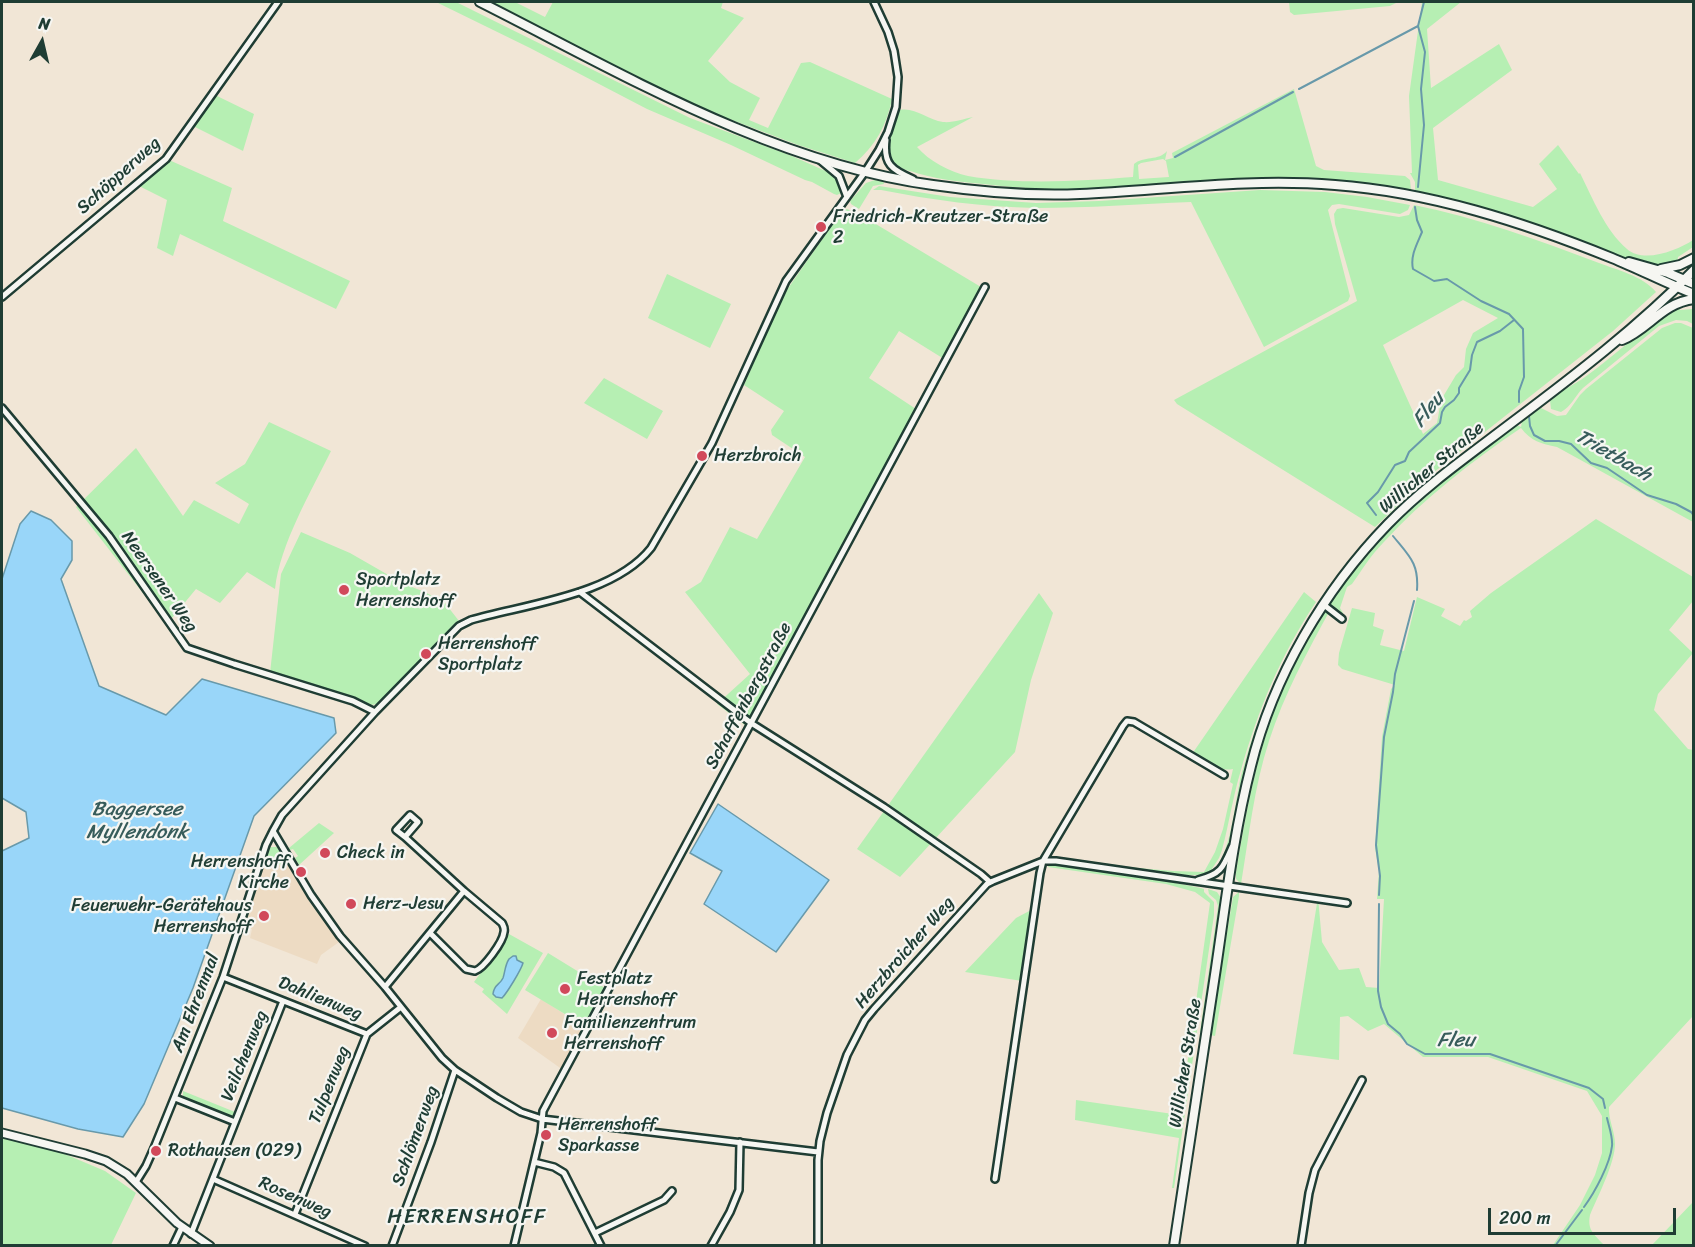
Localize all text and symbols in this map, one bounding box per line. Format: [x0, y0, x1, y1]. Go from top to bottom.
text: N [37, 9, 52, 39]
north arrow [12, 12, 72, 72]
street label: Schöpperweg [73, 133, 165, 219]
place label: Friedrich-Kreutzer-Straße 2 [833, 206, 1048, 248]
marker: Friedrich-Kreutzer-Straße 2 [814, 220, 828, 234]
water label: Fleu [1408, 388, 1450, 432]
street label: Willicher Straße [1375, 418, 1489, 518]
water label: Trietbach [1571, 425, 1655, 487]
place label: Herzbroich [714, 445, 801, 467]
marker: Herzbroich [695, 449, 709, 463]
street label: Neersener Weg [116, 527, 202, 637]
place label: Sportplatz Herrenshoff [356, 569, 454, 612]
marker: Sportplatz Herrenshoff [337, 583, 351, 597]
street label: Schaffenbergstraße [701, 619, 797, 773]
place label: Herrenshoff Sportplatz [438, 633, 536, 676]
marker: Herrenshoff Sportplatz [419, 647, 433, 661]
water label: Baggersee Myllendonk [86, 798, 188, 845]
place label: Check in [337, 842, 405, 864]
marker: Check in [318, 846, 332, 860]
place label: Herrenshoff Kirche [191, 851, 289, 894]
marker: Herrenshoff Kirche [294, 865, 308, 879]
place label: Herz-Jesu [363, 893, 444, 915]
street label: Herzbroicher Weg [851, 893, 959, 1013]
place label: Feuerwehr-Gerätehaus Herrenshoff [71, 895, 252, 938]
marker: Herz-Jesu [344, 897, 358, 911]
marker: Feuerwehr-Gerätehaus Herrenshoff [257, 909, 271, 923]
street label: Am Ehrenmal [167, 951, 225, 1055]
place label: Festplatz Herrenshoff [577, 968, 675, 1010]
street label: Dahlienweg [275, 972, 365, 1026]
marker: Festplatz Herrenshoff [558, 982, 572, 996]
street label: Willicher Straße [1165, 997, 1207, 1129]
street label: Veilchenweg [217, 1007, 273, 1105]
place label: Familienzentrum Herrenshoff [564, 1012, 696, 1054]
marker: Familienzentrum Herrenshoff [545, 1026, 559, 1040]
water label: Fleu [1437, 1029, 1475, 1053]
street label: Tulpenweg [305, 1043, 355, 1127]
street label: Schlömerweg [388, 1083, 444, 1189]
place label: Herrenshoff Sparkasse [558, 1114, 656, 1156]
marker: Herrenshoff Sparkasse [539, 1128, 553, 1142]
place label: Rothausen (029) [168, 1140, 301, 1162]
marker: Rothausen (029) [149, 1144, 163, 1158]
street label: Rosenweg [255, 1172, 335, 1224]
scale bar [1491, 1196, 1678, 1234]
text: 200 m [1499, 1202, 1551, 1234]
district label: HERRENSHOFF [387, 1205, 547, 1231]

